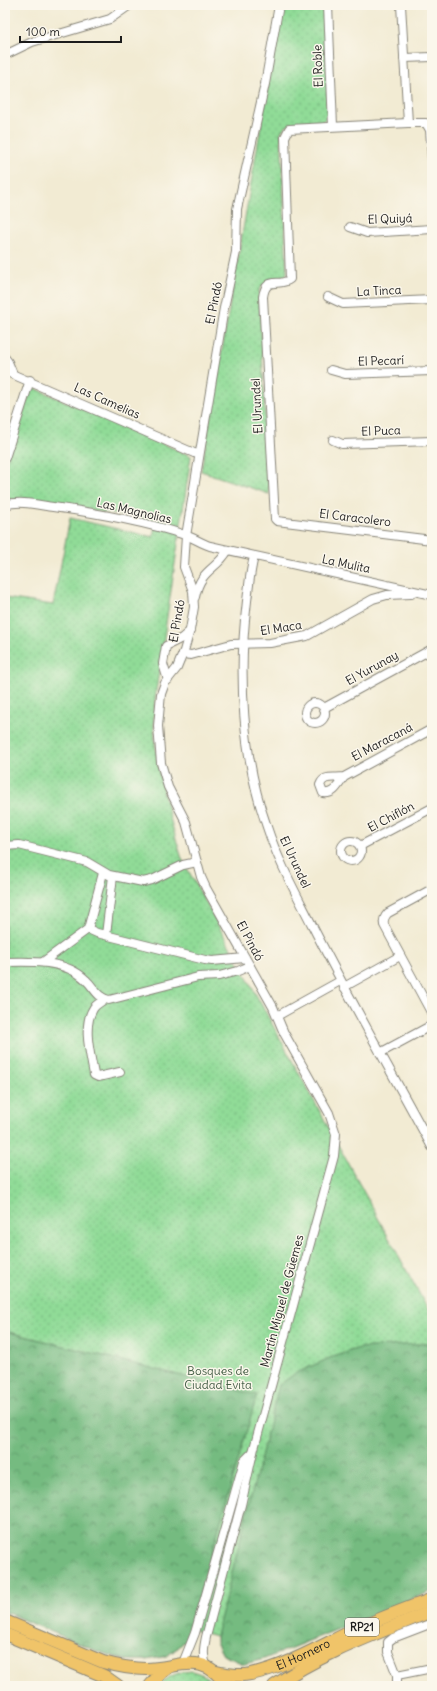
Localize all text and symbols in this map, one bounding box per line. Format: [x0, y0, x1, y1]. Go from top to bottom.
scale bar [20, 18, 121, 44]
text: 100 m [26, 24, 60, 39]
street label: El Roble [309, 44, 326, 88]
street label: El Quiyá [367, 210, 413, 227]
street label: El Pindó [202, 280, 225, 326]
street label: La Tinca [356, 282, 402, 299]
street label: El Pecarí [358, 352, 405, 369]
street label: El Urundel [248, 378, 265, 434]
street label: Las Camelias [72, 379, 143, 422]
street label: El Puca [361, 422, 401, 439]
street label: Las Magnolias [95, 495, 173, 526]
street label: El Caracolero [318, 506, 392, 529]
street label: La Mulita [321, 551, 372, 576]
street label: El Pindó [165, 598, 188, 644]
street label: El Maca [259, 617, 303, 638]
street label: El Yurunay [343, 647, 401, 688]
street label: El Maracaná [349, 719, 415, 764]
street label: El Chiflón [365, 798, 417, 835]
street label: El Urundel [277, 833, 314, 890]
street label: El Pindó [234, 918, 267, 964]
street label: Martín Miguel de Güemes [257, 1233, 306, 1369]
park label: Bosques de Ciudad Evita [184, 1363, 252, 1392]
road number: RP21 [345, 1618, 379, 1636]
street label: El Hornero [274, 1635, 333, 1673]

